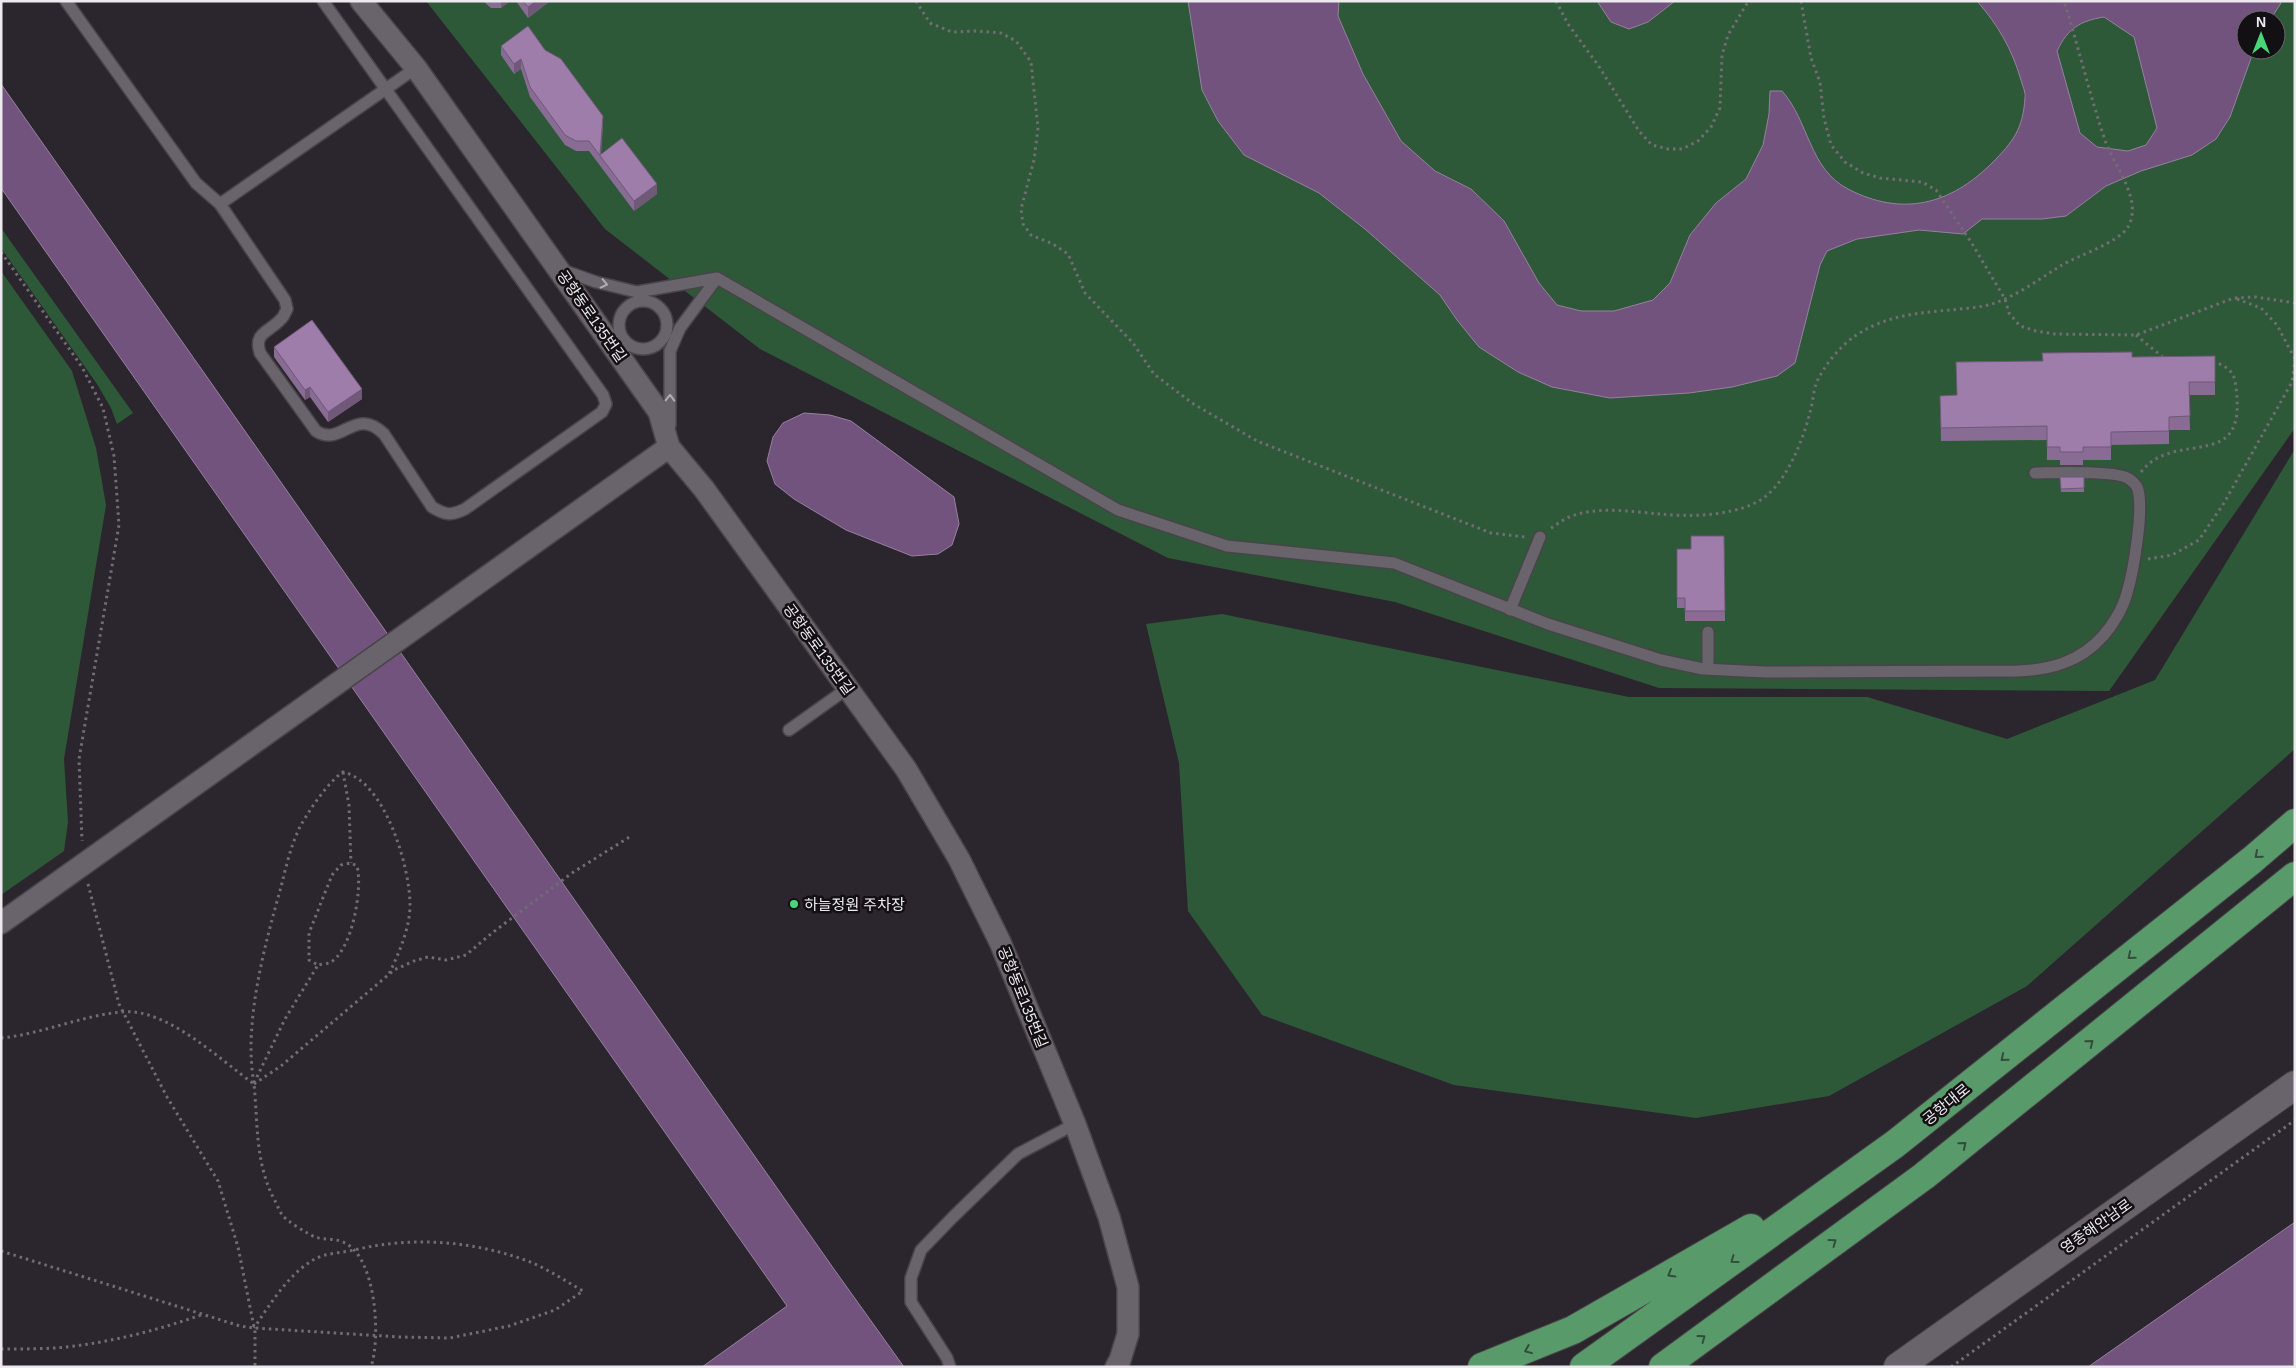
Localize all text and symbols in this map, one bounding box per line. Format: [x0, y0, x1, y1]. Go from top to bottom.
north arrow [2236, 10, 2286, 60]
text: N [2256, 14, 2266, 30]
street label: 공항동로135번길 [554, 267, 630, 365]
one-way arrow [599, 278, 608, 289]
one-way arrow [665, 394, 675, 402]
street label: 공항동로135번길 [780, 600, 858, 698]
one-way arrow [2255, 849, 2264, 858]
place label: 하늘정원 주차장 [804, 896, 905, 913]
marker: 하늘정원 주차장 [788, 898, 800, 910]
street label: 공항동로135번길 [995, 944, 1051, 1050]
one-way arrow [2128, 951, 2137, 959]
one-way arrow [2084, 1039, 2093, 1048]
one-way arrow [2001, 1052, 2010, 1060]
street label: 공항대로 [1919, 1080, 1973, 1128]
one-way arrow [1957, 1142, 1966, 1150]
street label: 영종해안남로 [2057, 1195, 2135, 1257]
one-way arrow [1827, 1239, 1837, 1248]
one-way arrow [1731, 1254, 1740, 1262]
one-way arrow [1668, 1268, 1677, 1278]
one-way arrow [1696, 1335, 1706, 1344]
one-way arrow [1524, 1343, 1533, 1354]

